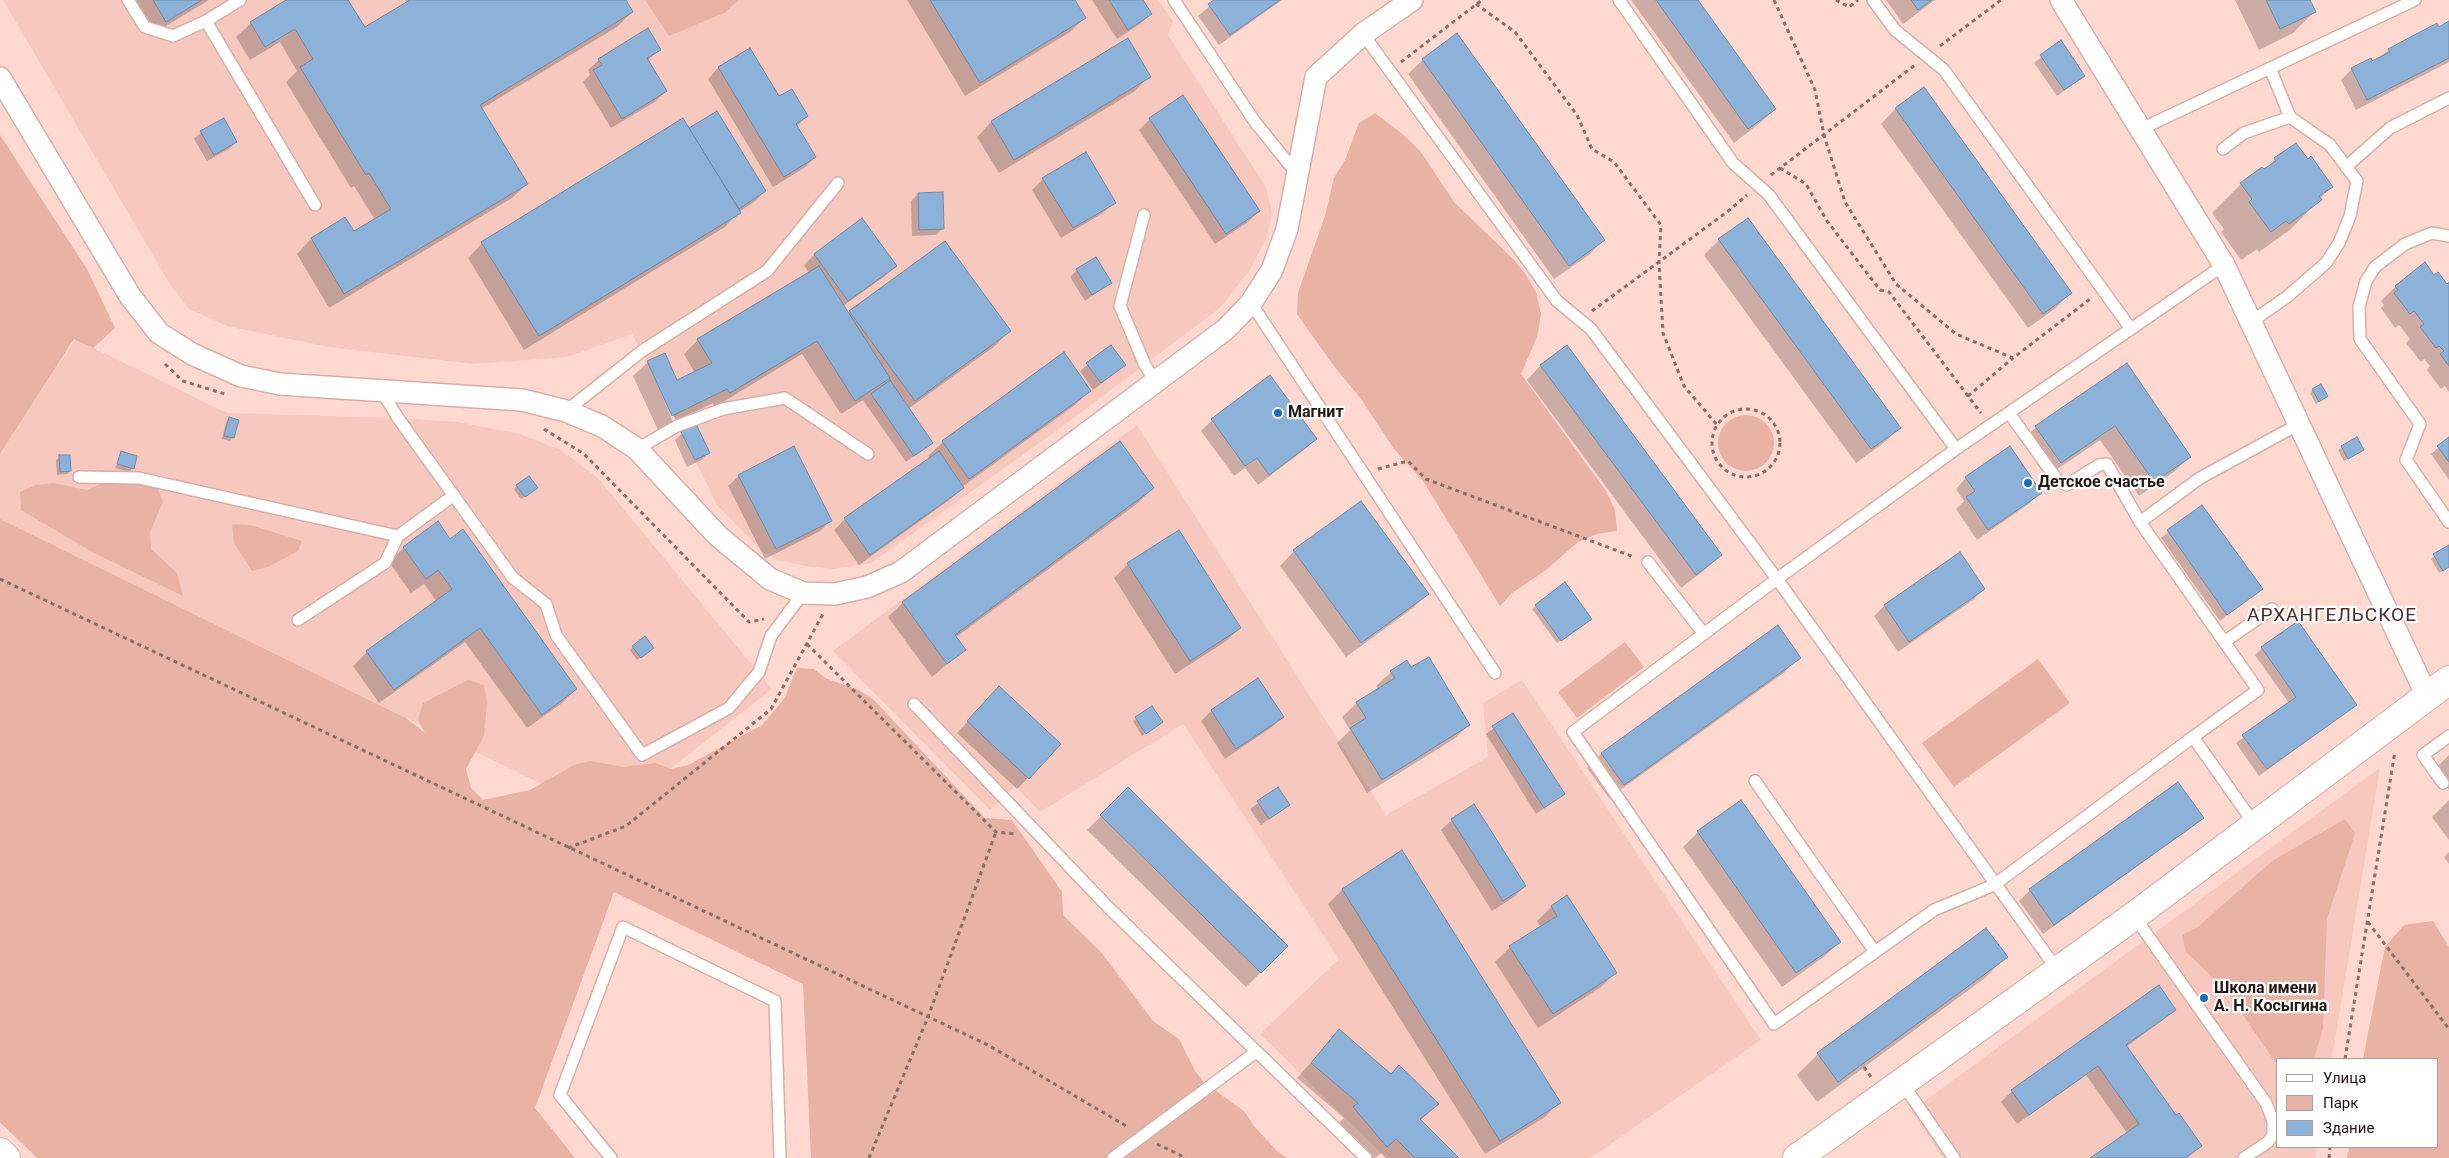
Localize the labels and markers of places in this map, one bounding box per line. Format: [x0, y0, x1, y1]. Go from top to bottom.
place label: Магнит [1288, 403, 1344, 423]
marker: Магнит [1272, 407, 1284, 419]
place label: Детское счастье [2038, 473, 2165, 493]
marker: Детское счастье [2022, 477, 2034, 489]
place label: Школа имени А. Н. Косыгина [2214, 979, 2327, 1017]
marker: Школа имени А. Н. Косыгина [2198, 992, 2210, 1004]

